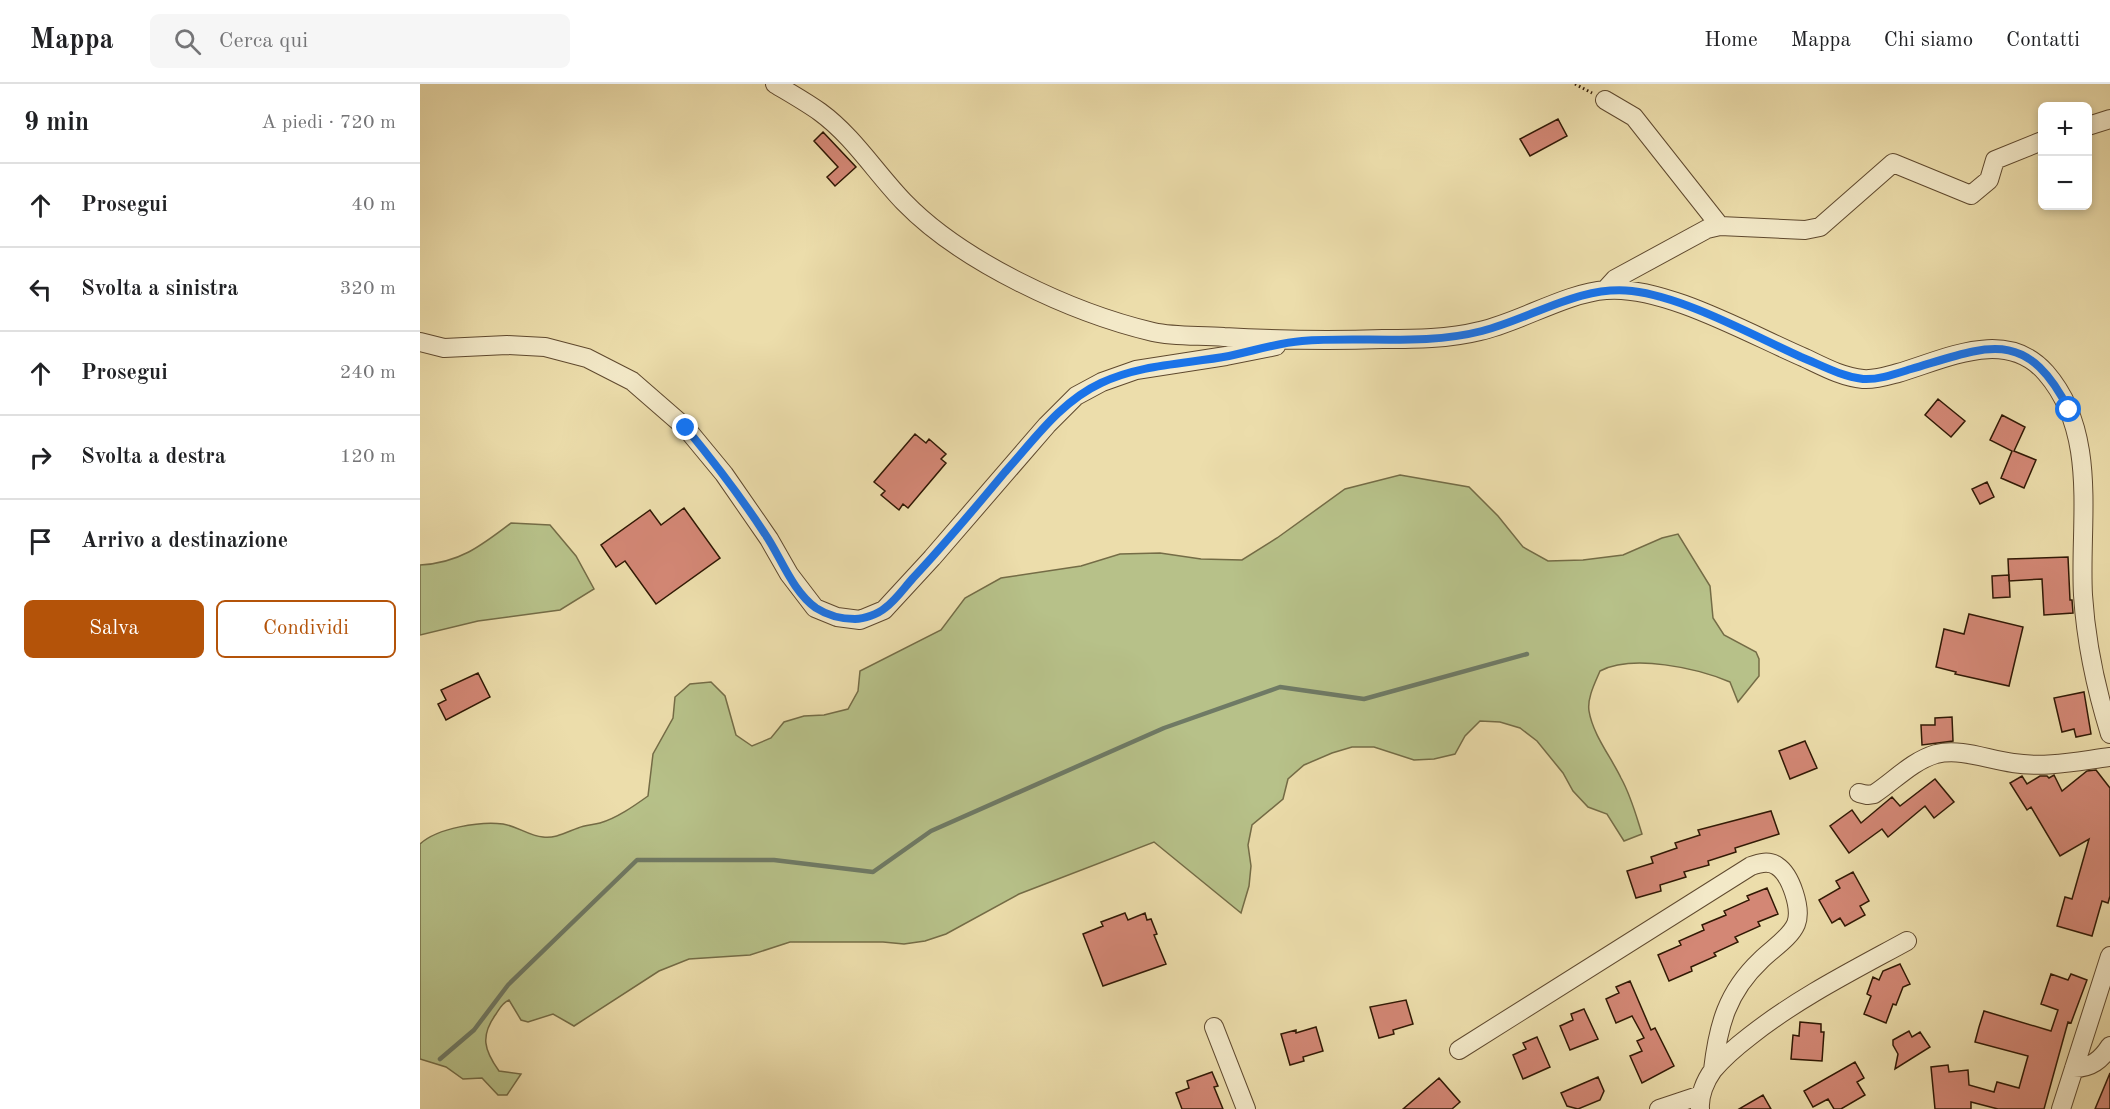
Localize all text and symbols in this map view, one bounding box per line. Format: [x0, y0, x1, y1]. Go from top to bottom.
search box [150, 14, 570, 68]
icon: search [171, 25, 204, 58]
text: Mappa [30, 27, 114, 55]
text: Cerca qui [219, 30, 308, 52]
text: Home [1704, 30, 1758, 51]
text: Mappa [1791, 30, 1851, 51]
text: Chi siamo [1884, 30, 1973, 51]
text: Contatti [2006, 30, 2080, 51]
map controls [2038, 102, 2092, 210]
button: + [2038, 102, 2092, 156]
text: 9 min [24, 110, 89, 136]
text: A piedi · 720 m [261, 113, 396, 133]
button: − [2038, 156, 2092, 210]
icon: ahead [24, 189, 57, 222]
text: Prosegui [81, 194, 168, 216]
text: 40 m [351, 195, 396, 215]
icon: left [24, 273, 57, 306]
text: Svolta a sinistra [81, 278, 239, 300]
text: 320 m [340, 279, 396, 299]
icon: ahead [24, 357, 57, 390]
text: Prosegui [81, 362, 168, 384]
text: 240 m [340, 363, 396, 383]
route start [2055, 396, 2081, 422]
route end [672, 414, 698, 440]
icon: right [24, 441, 57, 474]
text: Svolta a destra [81, 446, 226, 468]
text: 120 m [340, 447, 396, 467]
icon: arrive [24, 525, 57, 558]
text: Arrivo a destinazione [81, 530, 288, 552]
button: Salva [24, 600, 204, 658]
button: Condividi [216, 600, 396, 658]

